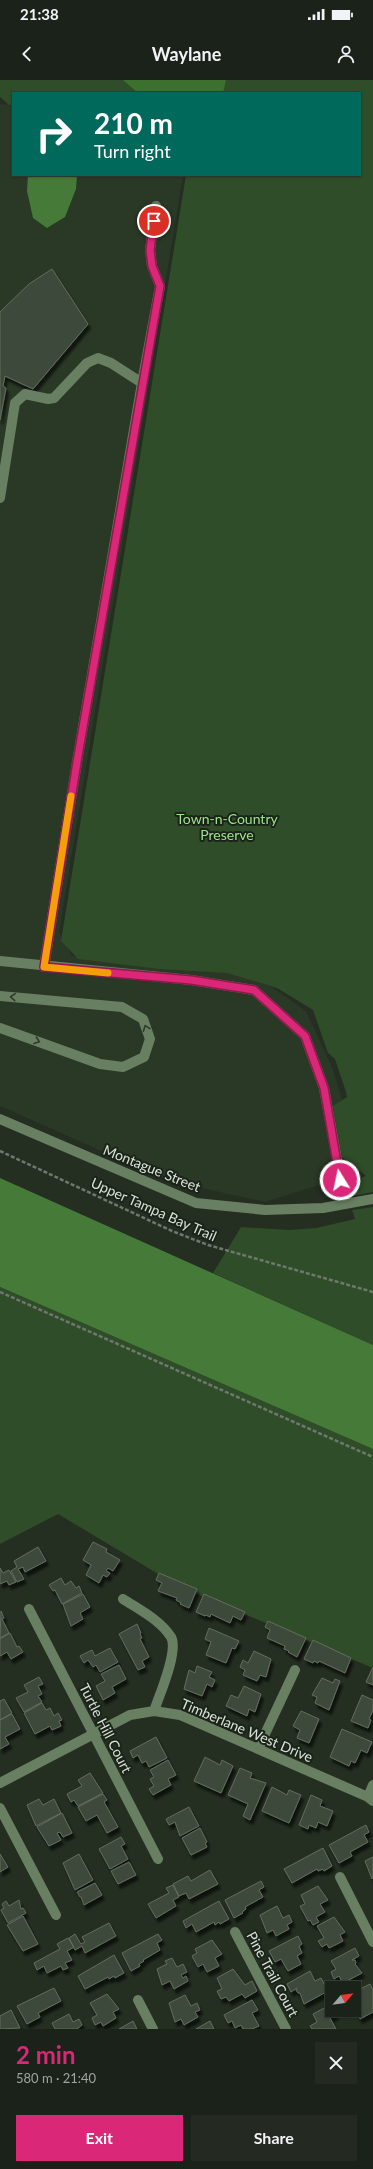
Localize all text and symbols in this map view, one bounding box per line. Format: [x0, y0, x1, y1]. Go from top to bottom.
text: 21:38 [20, 5, 59, 23]
icon: back [16, 43, 38, 65]
text: Waylane [152, 43, 221, 65]
icon: person [335, 43, 357, 65]
text: 210 m [94, 106, 173, 140]
icon: right [28, 108, 80, 160]
text: Turn right [94, 140, 171, 162]
pin [137, 204, 171, 238]
icon: arrive [143, 210, 165, 232]
park label: Town-n-Country Preserve [176, 810, 278, 843]
one-way arrow [10, 993, 16, 1002]
one-way arrow [143, 1025, 151, 1032]
one-way arrow [33, 1036, 40, 1044]
street label: Montague Street [101, 1141, 203, 1195]
position arrow [319, 1159, 361, 1201]
street label: Upper Tampa Bay Trail [89, 1174, 219, 1244]
street label: Turtle Hill Court [76, 1680, 136, 1776]
street label: Timberlane West Drive [179, 1695, 315, 1765]
street label: Pine Trail Court [243, 1928, 303, 2020]
north arrow [325, 1981, 361, 2017]
map controls [325, 1981, 361, 2017]
text: 2 min [16, 2040, 76, 2069]
button: close [315, 2042, 357, 2084]
text: 580 m · 21:40 [16, 2070, 96, 2086]
button: Exit [16, 2115, 183, 2161]
button: Share [191, 2115, 357, 2161]

